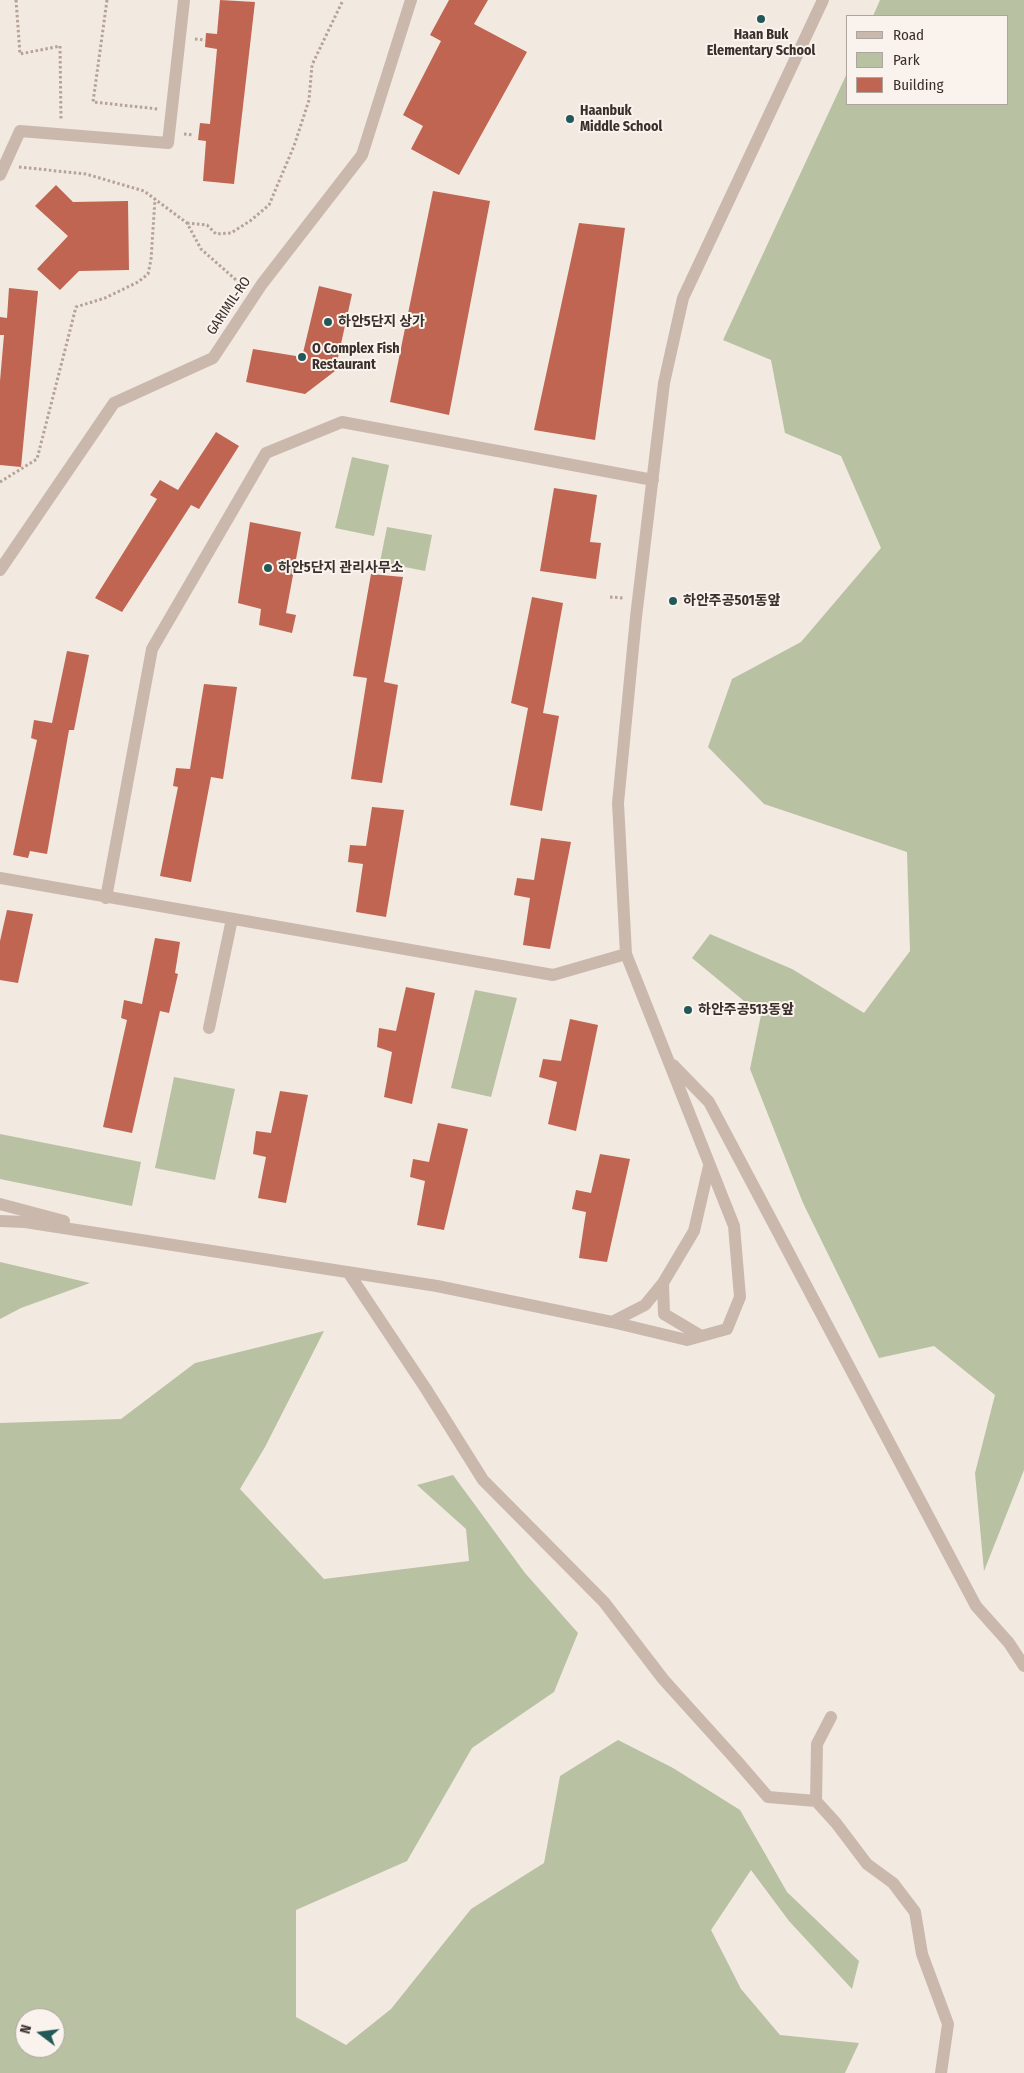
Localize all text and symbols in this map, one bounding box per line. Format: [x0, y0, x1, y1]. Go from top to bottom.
marker: Haan Buk Elementary School [755, 13, 767, 25]
legend [846, 15, 1009, 105]
text: Road [893, 26, 924, 44]
place label: Haan Buk Elementary School [707, 27, 815, 59]
text: Park [893, 51, 920, 69]
text: Building [893, 76, 944, 94]
place label: Haanbuk Middle School [580, 103, 662, 136]
marker: Haanbuk Middle School [564, 113, 576, 125]
street label: GARIMIL-RO [203, 274, 255, 338]
place label: 하안5단지 상가 [338, 314, 425, 330]
marker: 하안5단지 상가 [322, 316, 334, 328]
place label: O Complex Fish Restaurant [312, 341, 400, 374]
marker: O Complex Fish Restaurant [296, 351, 308, 363]
place label: 하안5단지 관리사무소 [278, 560, 404, 576]
marker: 하안5단지 관리사무소 [262, 562, 274, 574]
place label: 하안주공501동앞 [683, 593, 780, 609]
marker: 하안주공501동앞 [667, 595, 679, 607]
place label: 하안주공513동앞 [698, 1002, 794, 1018]
marker: 하안주공513동앞 [682, 1004, 694, 1016]
north arrow [15, 2008, 65, 2058]
text: N [17, 2023, 35, 2036]

